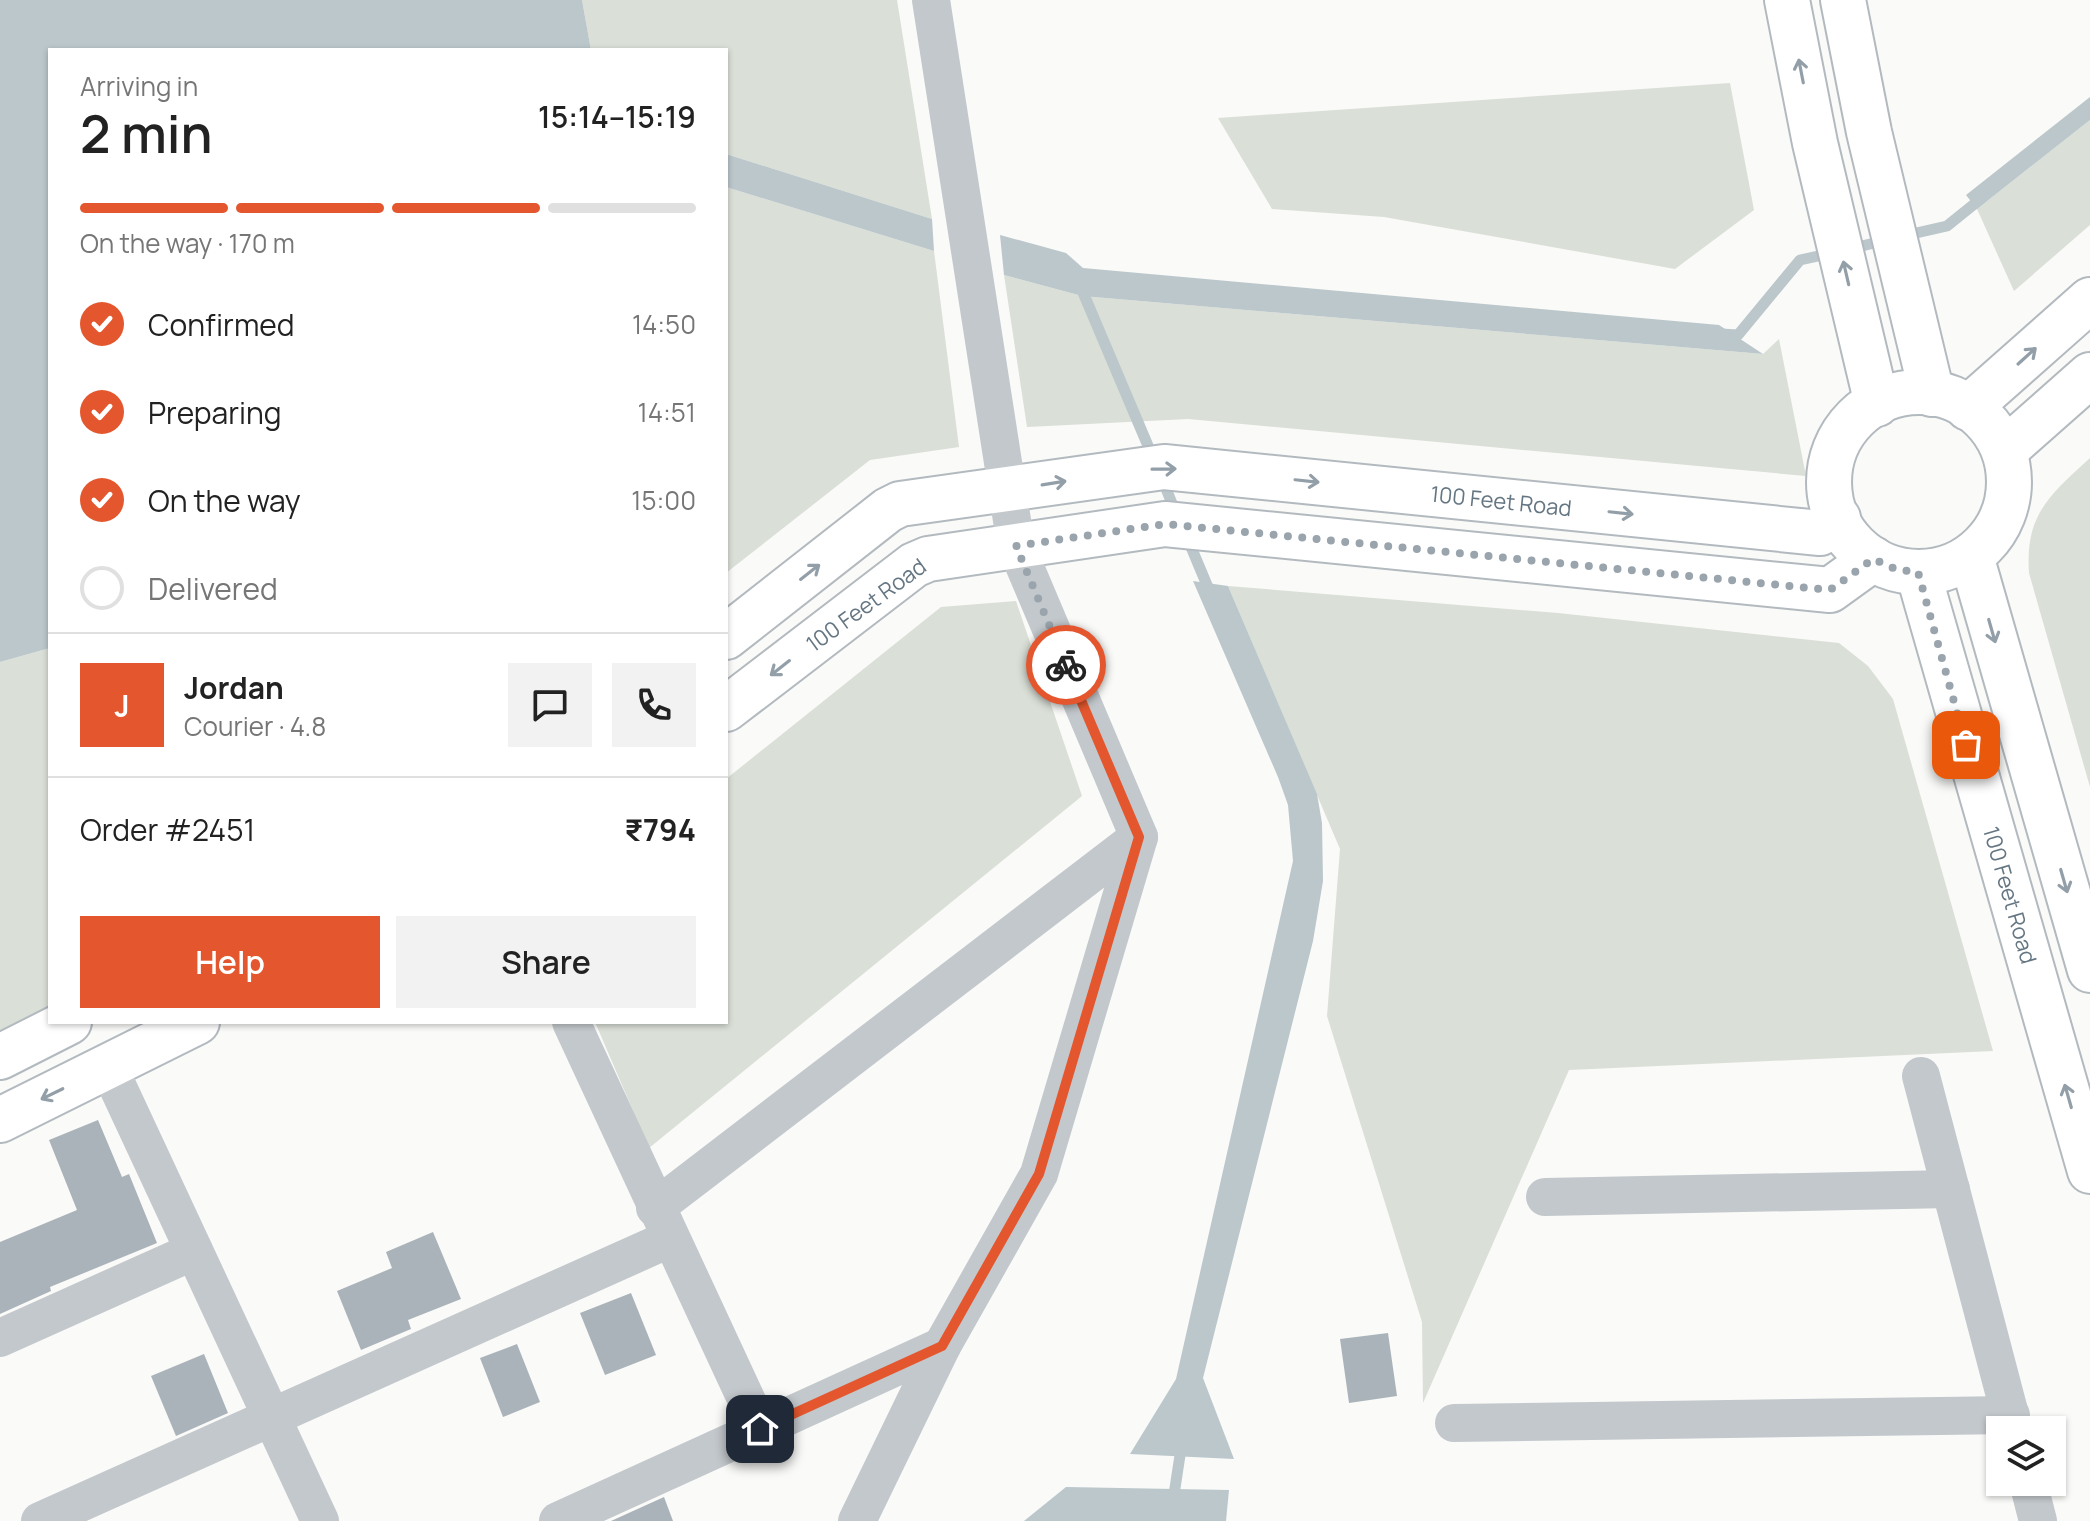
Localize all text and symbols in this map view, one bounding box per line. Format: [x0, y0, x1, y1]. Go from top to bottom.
one-way arrow [1792, 59, 1807, 85]
text: Arriving in [80, 68, 198, 104]
text: 15:14–15:19 [538, 96, 696, 137]
text: 2 min [80, 98, 213, 169]
text: On the way · 170 m [80, 225, 295, 261]
one-way arrow [1838, 261, 1853, 287]
icon: check [80, 302, 124, 346]
text: Confirmed [148, 304, 295, 345]
text: 14:50 [632, 306, 696, 342]
one-way arrow [2016, 348, 2036, 366]
icon: check [80, 390, 124, 434]
text: Preparing [148, 392, 282, 433]
text: 14:51 [638, 394, 696, 430]
one-way arrow [1151, 461, 1177, 476]
one-way arrow [1293, 473, 1320, 488]
one-way arrow [1041, 475, 1066, 490]
icon: check [80, 478, 124, 522]
street label: 100 Feet Road [1429, 479, 1573, 523]
text: On the way [148, 480, 301, 521]
text: 15:00 [631, 482, 696, 518]
one-way arrow [1607, 505, 1634, 520]
street label: 100 Feet Road [800, 551, 932, 659]
one-way arrow [799, 563, 820, 580]
text: Delivered [148, 568, 278, 609]
one-way arrow [1986, 618, 2000, 643]
courier [1026, 625, 1106, 705]
icon: bike [1044, 643, 1088, 687]
one-way arrow [770, 660, 791, 677]
button: chat [508, 663, 592, 747]
button: phone [612, 663, 696, 747]
text: Jordan [184, 667, 284, 708]
text: J [114, 685, 130, 726]
text: Courier · 4.8 [184, 708, 326, 744]
pin [1932, 711, 2000, 779]
icon: bag [1944, 723, 1988, 767]
text: Order #2451 [80, 809, 255, 850]
text: ₹794 [625, 809, 696, 850]
street label: 100 Feet Road [1976, 823, 2044, 967]
one-way arrow [2057, 867, 2072, 893]
button: Help [80, 916, 380, 1008]
button: Share [396, 916, 696, 1008]
one-way arrow [2060, 1083, 2075, 1109]
one-way arrow [40, 1087, 64, 1103]
pin [726, 1395, 794, 1463]
icon: home [738, 1407, 782, 1451]
map controls [1986, 1416, 2066, 1496]
button: layers [1986, 1416, 2066, 1496]

